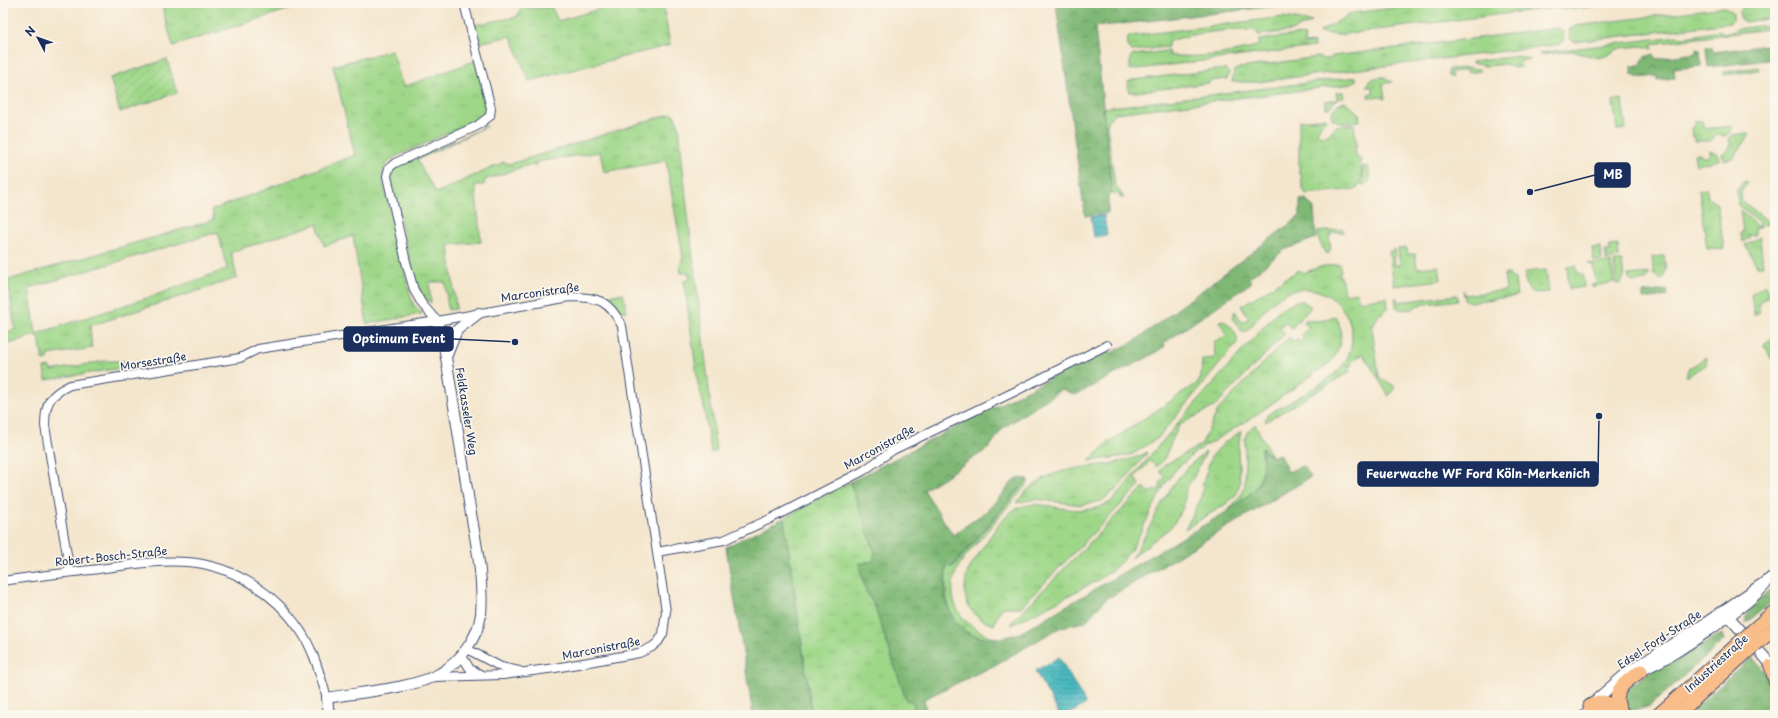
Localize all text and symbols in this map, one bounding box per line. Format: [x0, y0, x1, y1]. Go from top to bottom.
north arrow [18, 18, 58, 58]
text: N [21, 22, 40, 40]
callout: MB [1595, 163, 1630, 187]
text: MB [1603, 165, 1623, 183]
street label: Marconistraße [500, 278, 580, 306]
callout: Optimum Event [344, 327, 453, 351]
text: Optimum Event [352, 329, 446, 347]
street label: Morsestraße [119, 347, 188, 375]
street label: Feldkasseler Weg [452, 366, 482, 456]
street label: Marconistraße [840, 420, 918, 474]
callout: Feuerwache WF Ford Köln-Merkenich [1358, 462, 1598, 486]
text: Feuerwache WF Ford Köln-Merkenich [1366, 464, 1590, 482]
street label: Robert-Bosch-Straße [54, 542, 168, 570]
street label: Edsel-Ford-Straße [1614, 605, 1704, 672]
street label: Industriestraße [1681, 630, 1752, 696]
street label: Marconistraße [561, 632, 642, 664]

